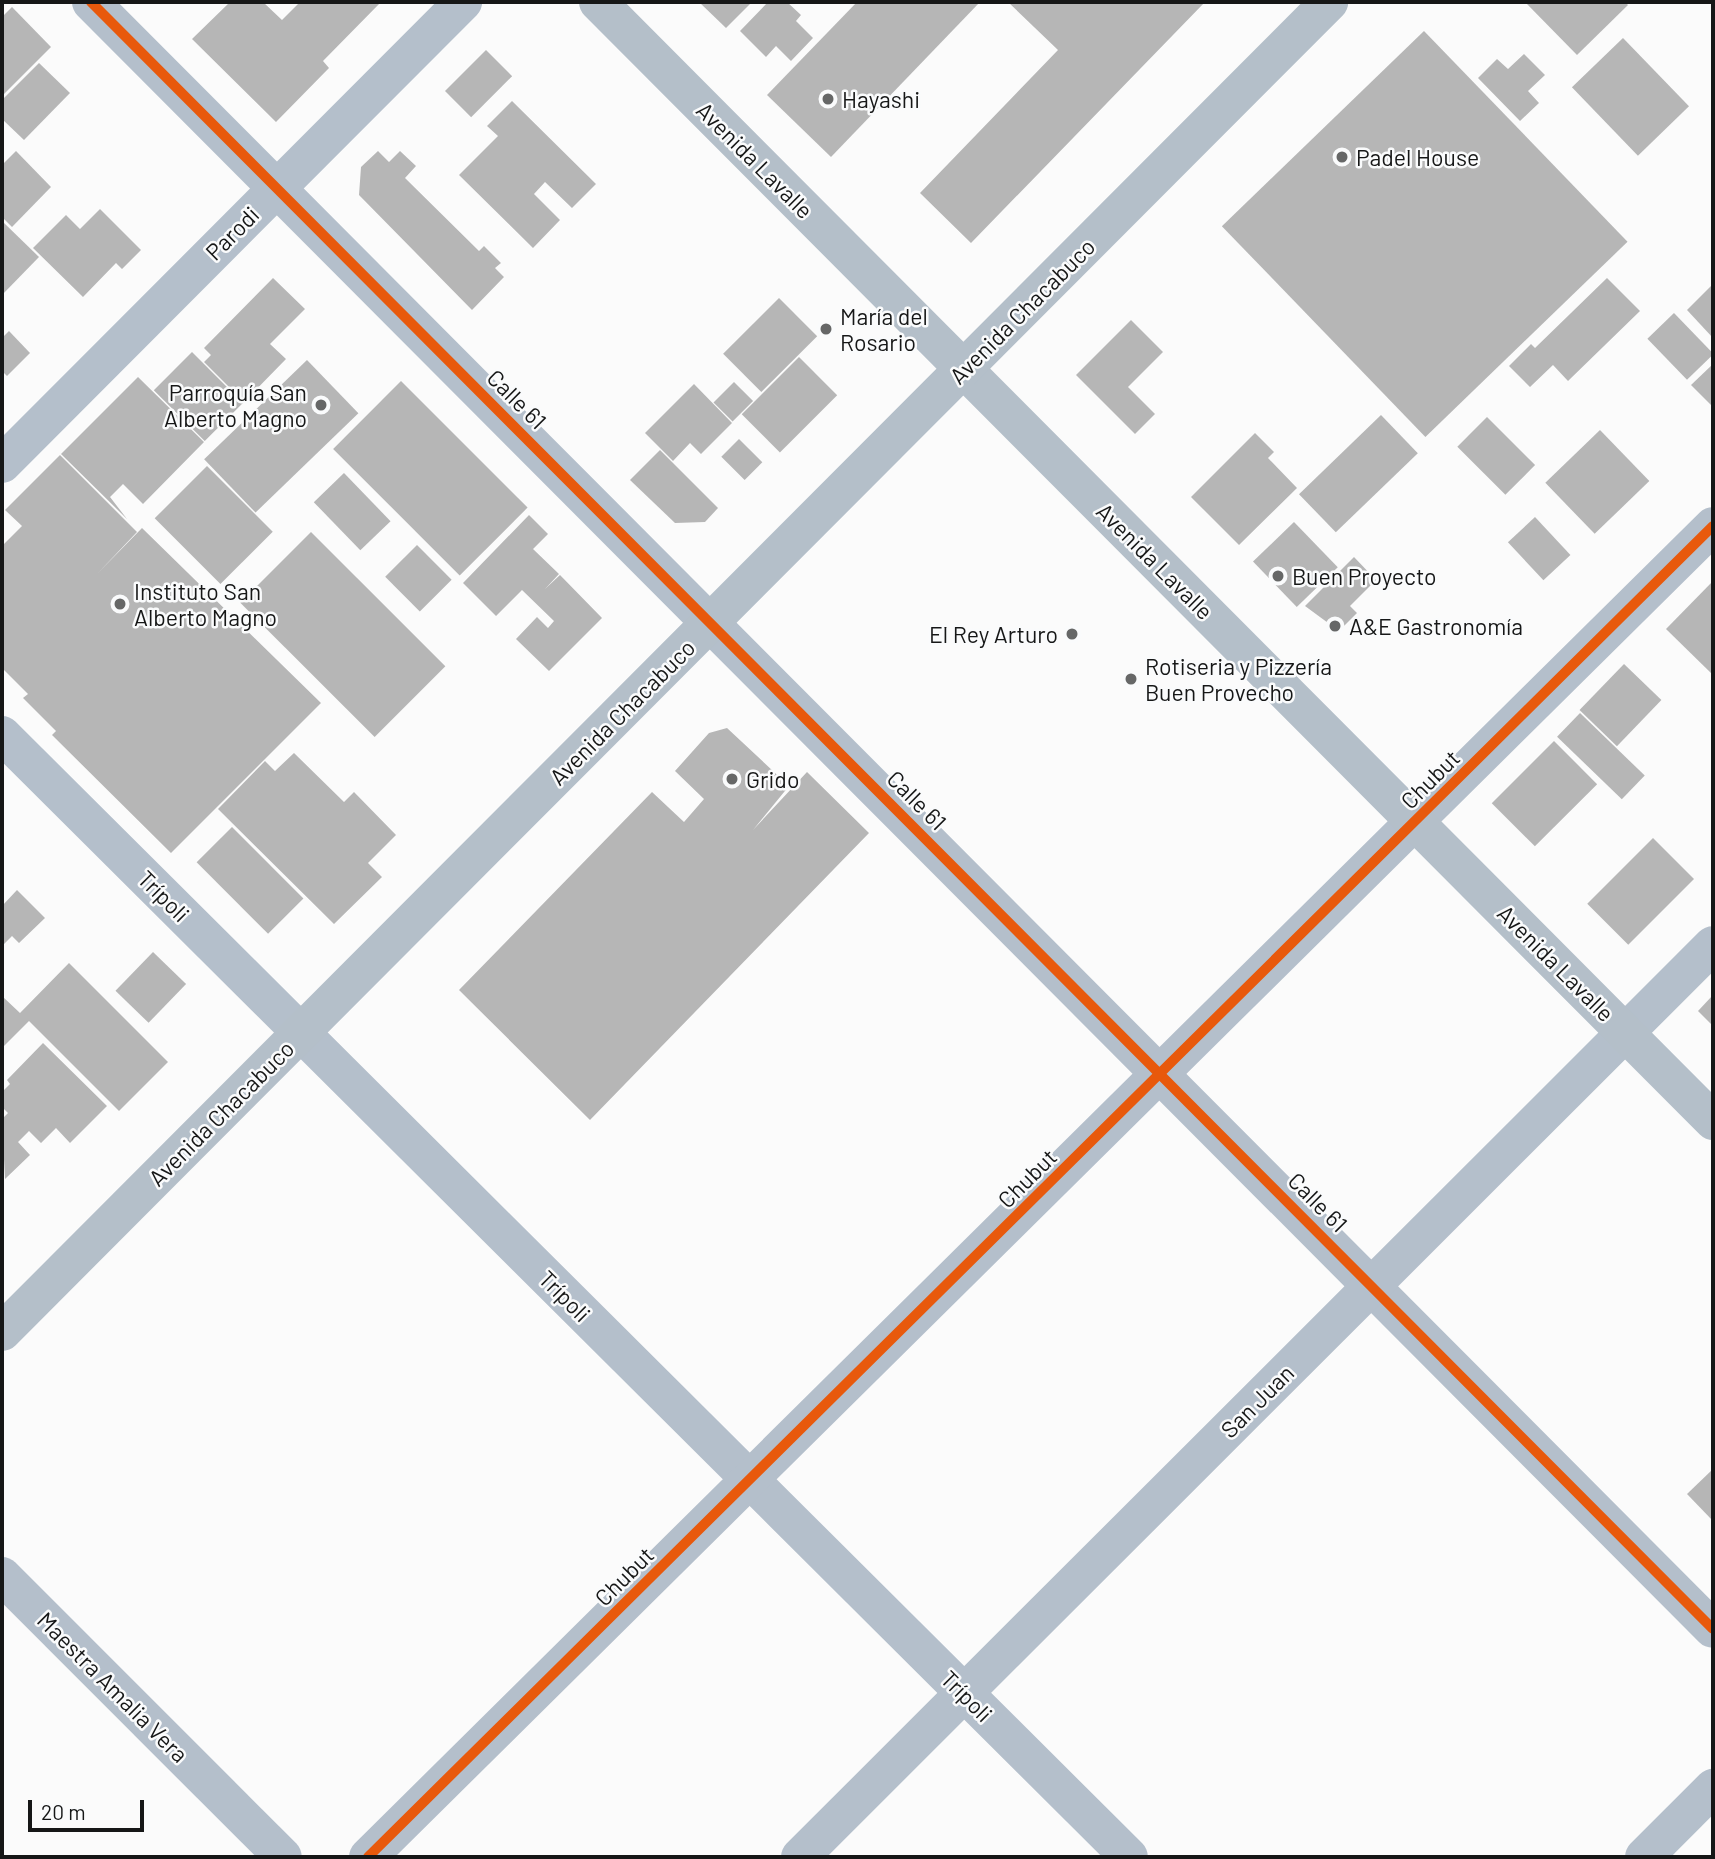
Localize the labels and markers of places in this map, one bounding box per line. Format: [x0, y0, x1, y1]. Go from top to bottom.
place label: Hayashi [842, 85, 920, 113]
marker: Hayashi [820, 91, 836, 107]
place label: Padel House [1356, 143, 1479, 171]
marker: Padel House [1334, 149, 1350, 165]
place label: María del Rosario [840, 302, 928, 356]
marker: María del Rosario [818, 321, 834, 337]
place label: Parroquía San Alberto Magno [164, 378, 307, 432]
marker: Parroquía San Alberto Magno [313, 397, 329, 413]
place label: Buen Proyecto [1292, 562, 1437, 590]
marker: Buen Proyecto [1270, 568, 1286, 584]
place label: Instituto San Alberto Magno [134, 577, 277, 631]
marker: Instituto San Alberto Magno [112, 596, 128, 612]
place label: A&E Gastronomía [1349, 612, 1523, 640]
marker: A&E Gastronomía [1327, 618, 1343, 634]
place label: El Rey Arturo [929, 620, 1058, 648]
marker: El Rey Arturo [1064, 626, 1080, 642]
place label: Rotiseria y Pizzería Buen Provecho [1145, 652, 1332, 706]
marker: Rotiseria y Pizzería Buen Provecho [1123, 671, 1139, 687]
place label: Grido [746, 765, 799, 793]
marker: Grido [724, 771, 740, 787]

